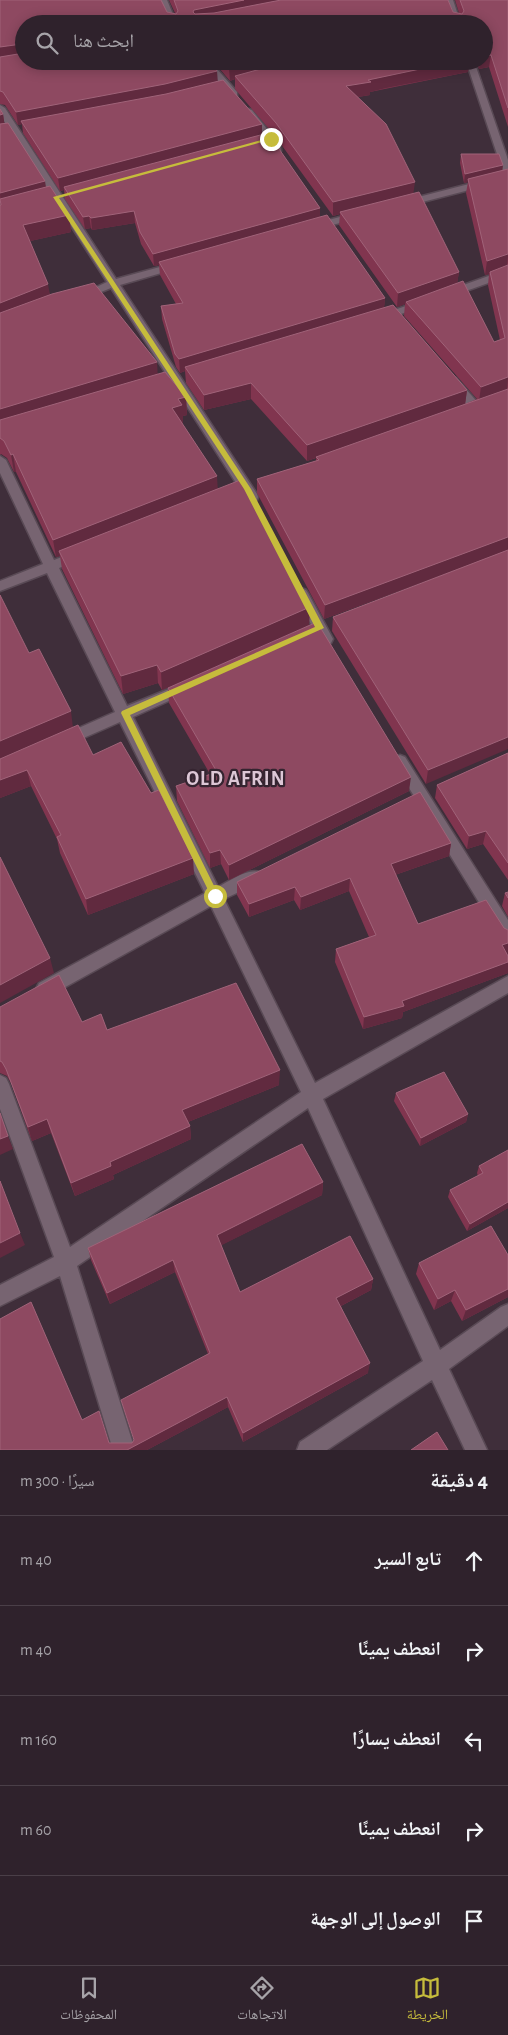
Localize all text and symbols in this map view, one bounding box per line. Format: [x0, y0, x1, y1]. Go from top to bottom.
search box [15, 15, 493, 70]
icon: search [33, 29, 61, 57]
text: ابحث هنا [73, 32, 134, 51]
route end [260, 128, 283, 151]
district label: OLD AFRIN [186, 769, 286, 789]
route start [204, 885, 227, 908]
text: 4 دقيقة [430, 1470, 488, 1491]
text: سيرًا · 300 m [20, 1473, 94, 1489]
icon: ahead [460, 1547, 488, 1575]
text: تابع السير [375, 1550, 441, 1569]
text: 40 m [20, 1552, 52, 1568]
icon: right [460, 1637, 488, 1665]
text: انعطف يمينًا [358, 1640, 441, 1659]
text: 40 m [20, 1642, 52, 1658]
icon: left [460, 1727, 488, 1755]
text: انعطف يسارًا [352, 1730, 441, 1749]
text: 160 m [20, 1732, 57, 1748]
icon: right [460, 1817, 488, 1845]
text: انعطف يمينًا [358, 1820, 441, 1839]
text: 60 m [20, 1822, 51, 1838]
icon: arrive [460, 1907, 488, 1935]
text: الوصول إلى الوجهة [310, 1910, 441, 1929]
tab: المحفوظات [60, 1974, 117, 2028]
tab: الاتجاهات [237, 1974, 287, 2028]
tab: الخريطة [407, 1974, 448, 2028]

